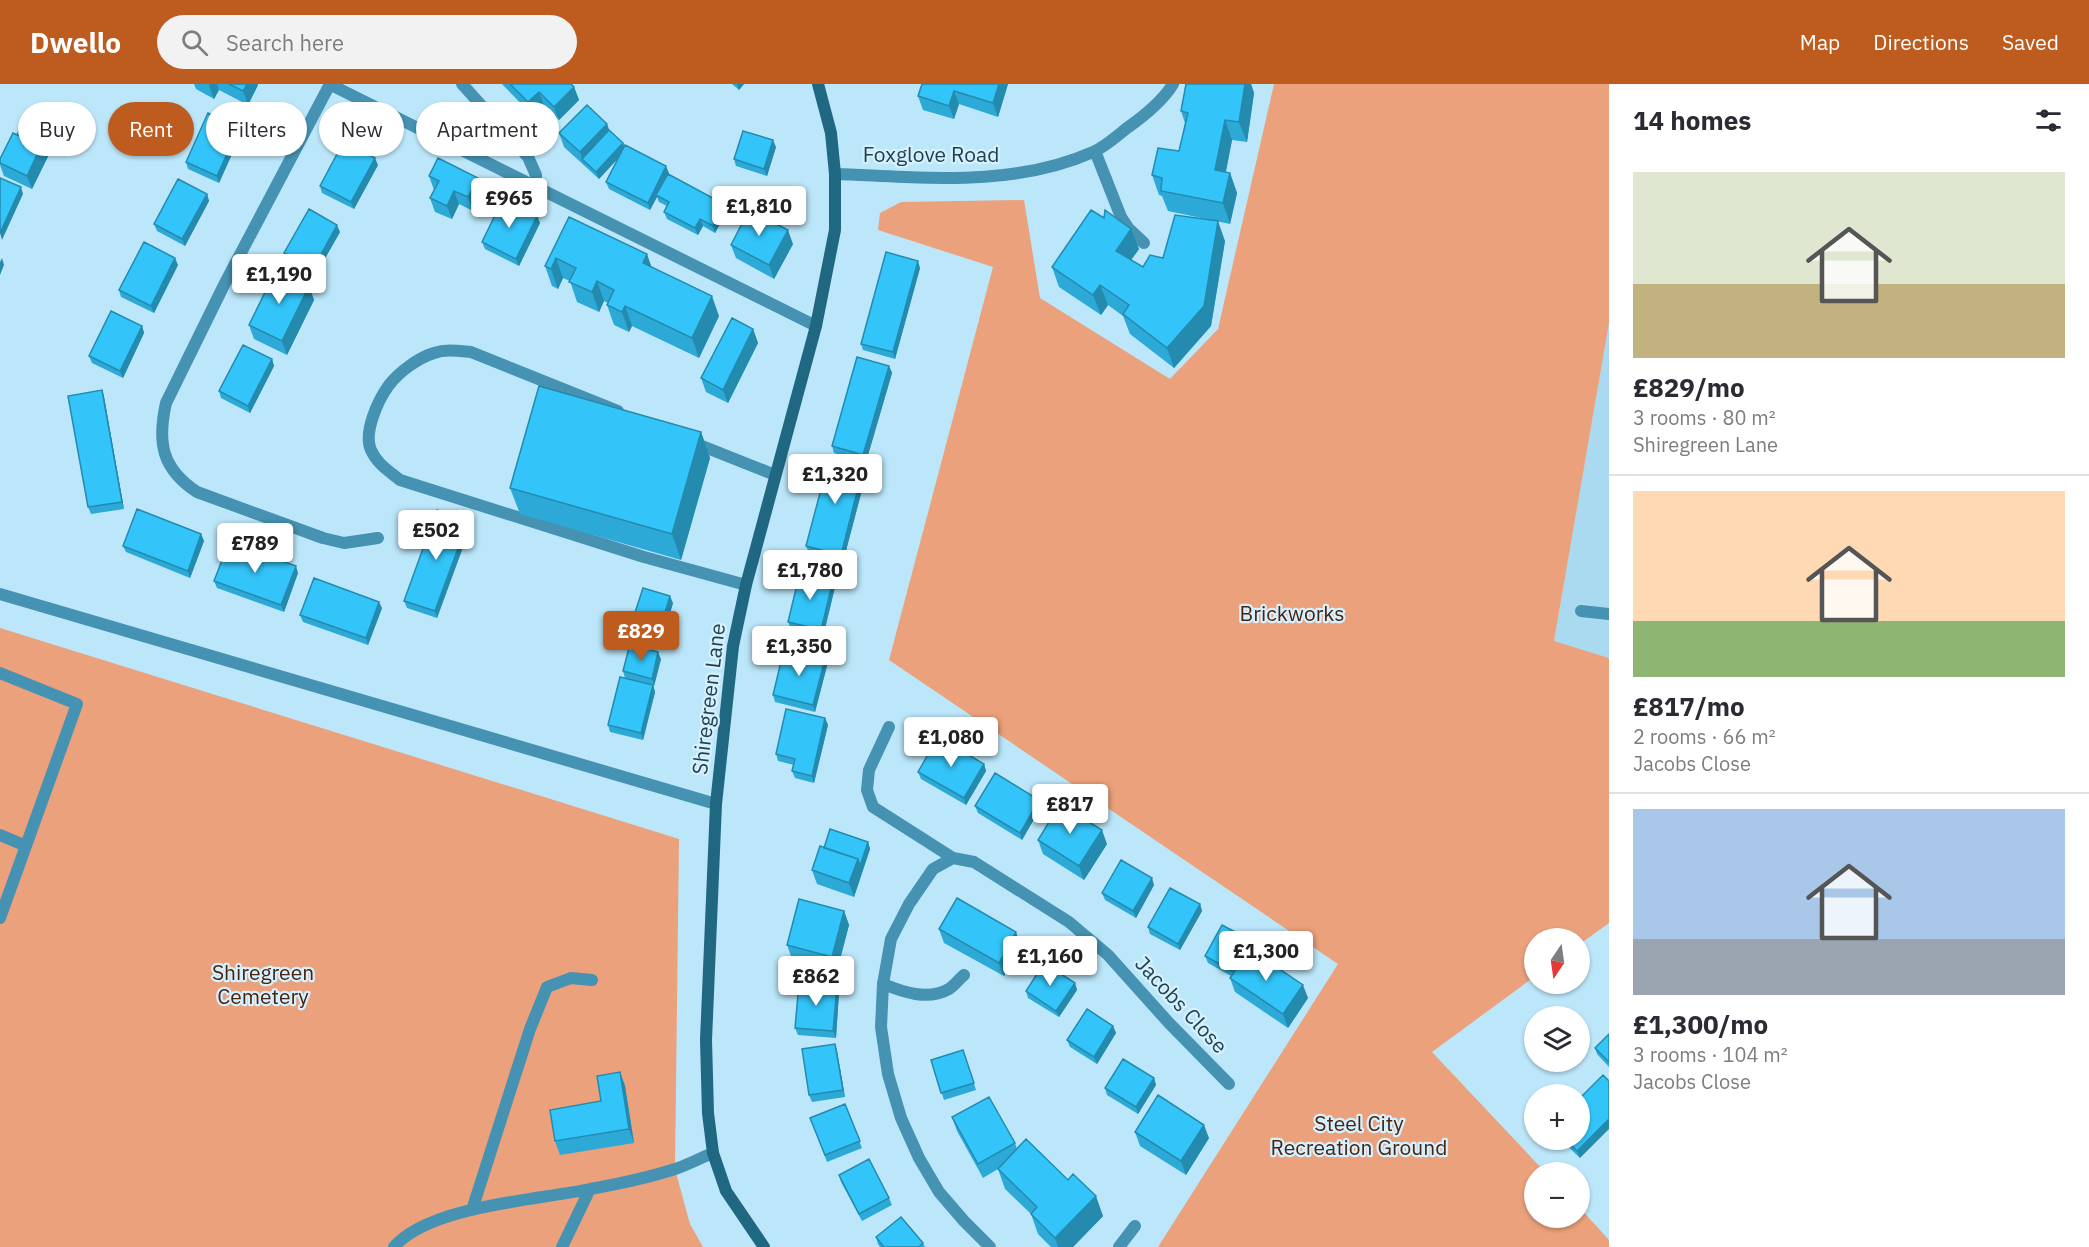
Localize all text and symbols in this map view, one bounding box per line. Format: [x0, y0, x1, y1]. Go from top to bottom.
search box [157, 15, 577, 69]
text: Dwello [30, 24, 121, 61]
icon: search [178, 26, 211, 59]
text: Search here [226, 28, 344, 57]
text: Map [1800, 28, 1840, 56]
text: Directions [1873, 28, 1969, 56]
text: Saved [2002, 28, 2059, 56]
chip: Buy [18, 102, 96, 156]
chip: Rent [108, 102, 194, 156]
chip: Filters [206, 102, 307, 156]
chip: New [319, 102, 404, 156]
chip: Apartment [416, 102, 559, 156]
text: 14 homes [1633, 103, 1751, 137]
icon: filters [2032, 104, 2065, 137]
street label: Foxglove Road [863, 140, 999, 168]
pin: £965 [473, 178, 545, 229]
text: £965 [485, 184, 533, 211]
pin: £1,810 [710, 186, 808, 237]
text: £1,810 [726, 192, 792, 219]
icon: home [1795, 211, 1903, 319]
pin: £1,190 [230, 254, 328, 305]
text: £1,190 [246, 260, 312, 287]
text: £829/mo [1633, 370, 1745, 404]
text: 3 rooms · 80 m² [1633, 404, 1776, 431]
text: Shiregreen Lane [1633, 431, 1778, 458]
pin: £1,320 [786, 454, 884, 505]
text: £1,320 [802, 460, 868, 487]
pin: £502 [400, 510, 472, 561]
text: £502 [412, 516, 460, 543]
pin: £789 [219, 523, 291, 574]
text: £789 [231, 529, 279, 556]
icon: home [1795, 530, 1903, 638]
pin: £1,780 [761, 550, 859, 601]
text: £1,780 [777, 556, 843, 583]
park label: Brickworks [1240, 599, 1344, 627]
pin: £829 [605, 611, 677, 662]
text: £829 [617, 617, 665, 644]
street label: Shiregreen Lane [685, 622, 731, 776]
pin: £1,350 [750, 626, 848, 677]
text: £1,350 [766, 632, 832, 659]
text: £817/mo [1633, 689, 1745, 723]
pin: £1,080 [902, 717, 1000, 768]
text: £1,080 [918, 723, 984, 750]
text: 2 rooms · 66 m² [1633, 723, 1776, 750]
text: Jacobs Close [1633, 750, 1751, 777]
pin: £817 [1034, 784, 1106, 835]
text: £817 [1046, 790, 1094, 817]
icon: home [1795, 848, 1903, 956]
north arrow [1524, 928, 1590, 994]
map controls [1524, 928, 1590, 1228]
pin: £1,300 [1217, 931, 1315, 982]
pin: £1,160 [1001, 936, 1099, 987]
text: £1,300 [1233, 937, 1299, 964]
text: £1,160 [1017, 942, 1083, 969]
street label: Jacobs Close [1129, 950, 1234, 1059]
pin: £862 [780, 956, 852, 1007]
park label: Shiregreen Cemetery [212, 958, 314, 1010]
text: £862 [792, 962, 840, 989]
button: layers [1524, 1006, 1590, 1072]
text: £1,300/mo [1633, 1007, 1768, 1041]
text: 3 rooms · 104 m² [1633, 1041, 1788, 1068]
text: Jacobs Close [1633, 1068, 1751, 1095]
button: + [1524, 1084, 1590, 1150]
park label: Steel City Recreation Ground [1271, 1109, 1447, 1161]
button: − [1524, 1162, 1590, 1228]

